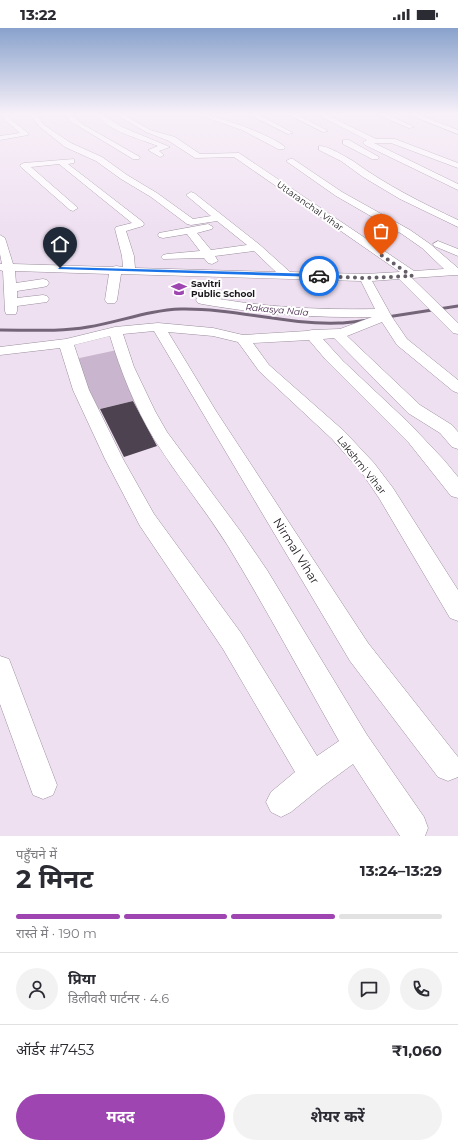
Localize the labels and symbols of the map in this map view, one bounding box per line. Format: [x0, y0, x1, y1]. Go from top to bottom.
street label: Uttaranchal Vihar [275, 178, 346, 233]
pin [364, 214, 398, 255]
pin [43, 227, 77, 268]
courier [299, 256, 339, 296]
place label: Savitri Public School [191, 278, 255, 299]
school or university icon: Savitri Public School [170, 280, 188, 298]
water label: Rakasya Nala [245, 301, 309, 318]
street label: Lakshmi Vihar [334, 434, 389, 497]
street label: Nirmal Vihar [270, 515, 323, 587]

